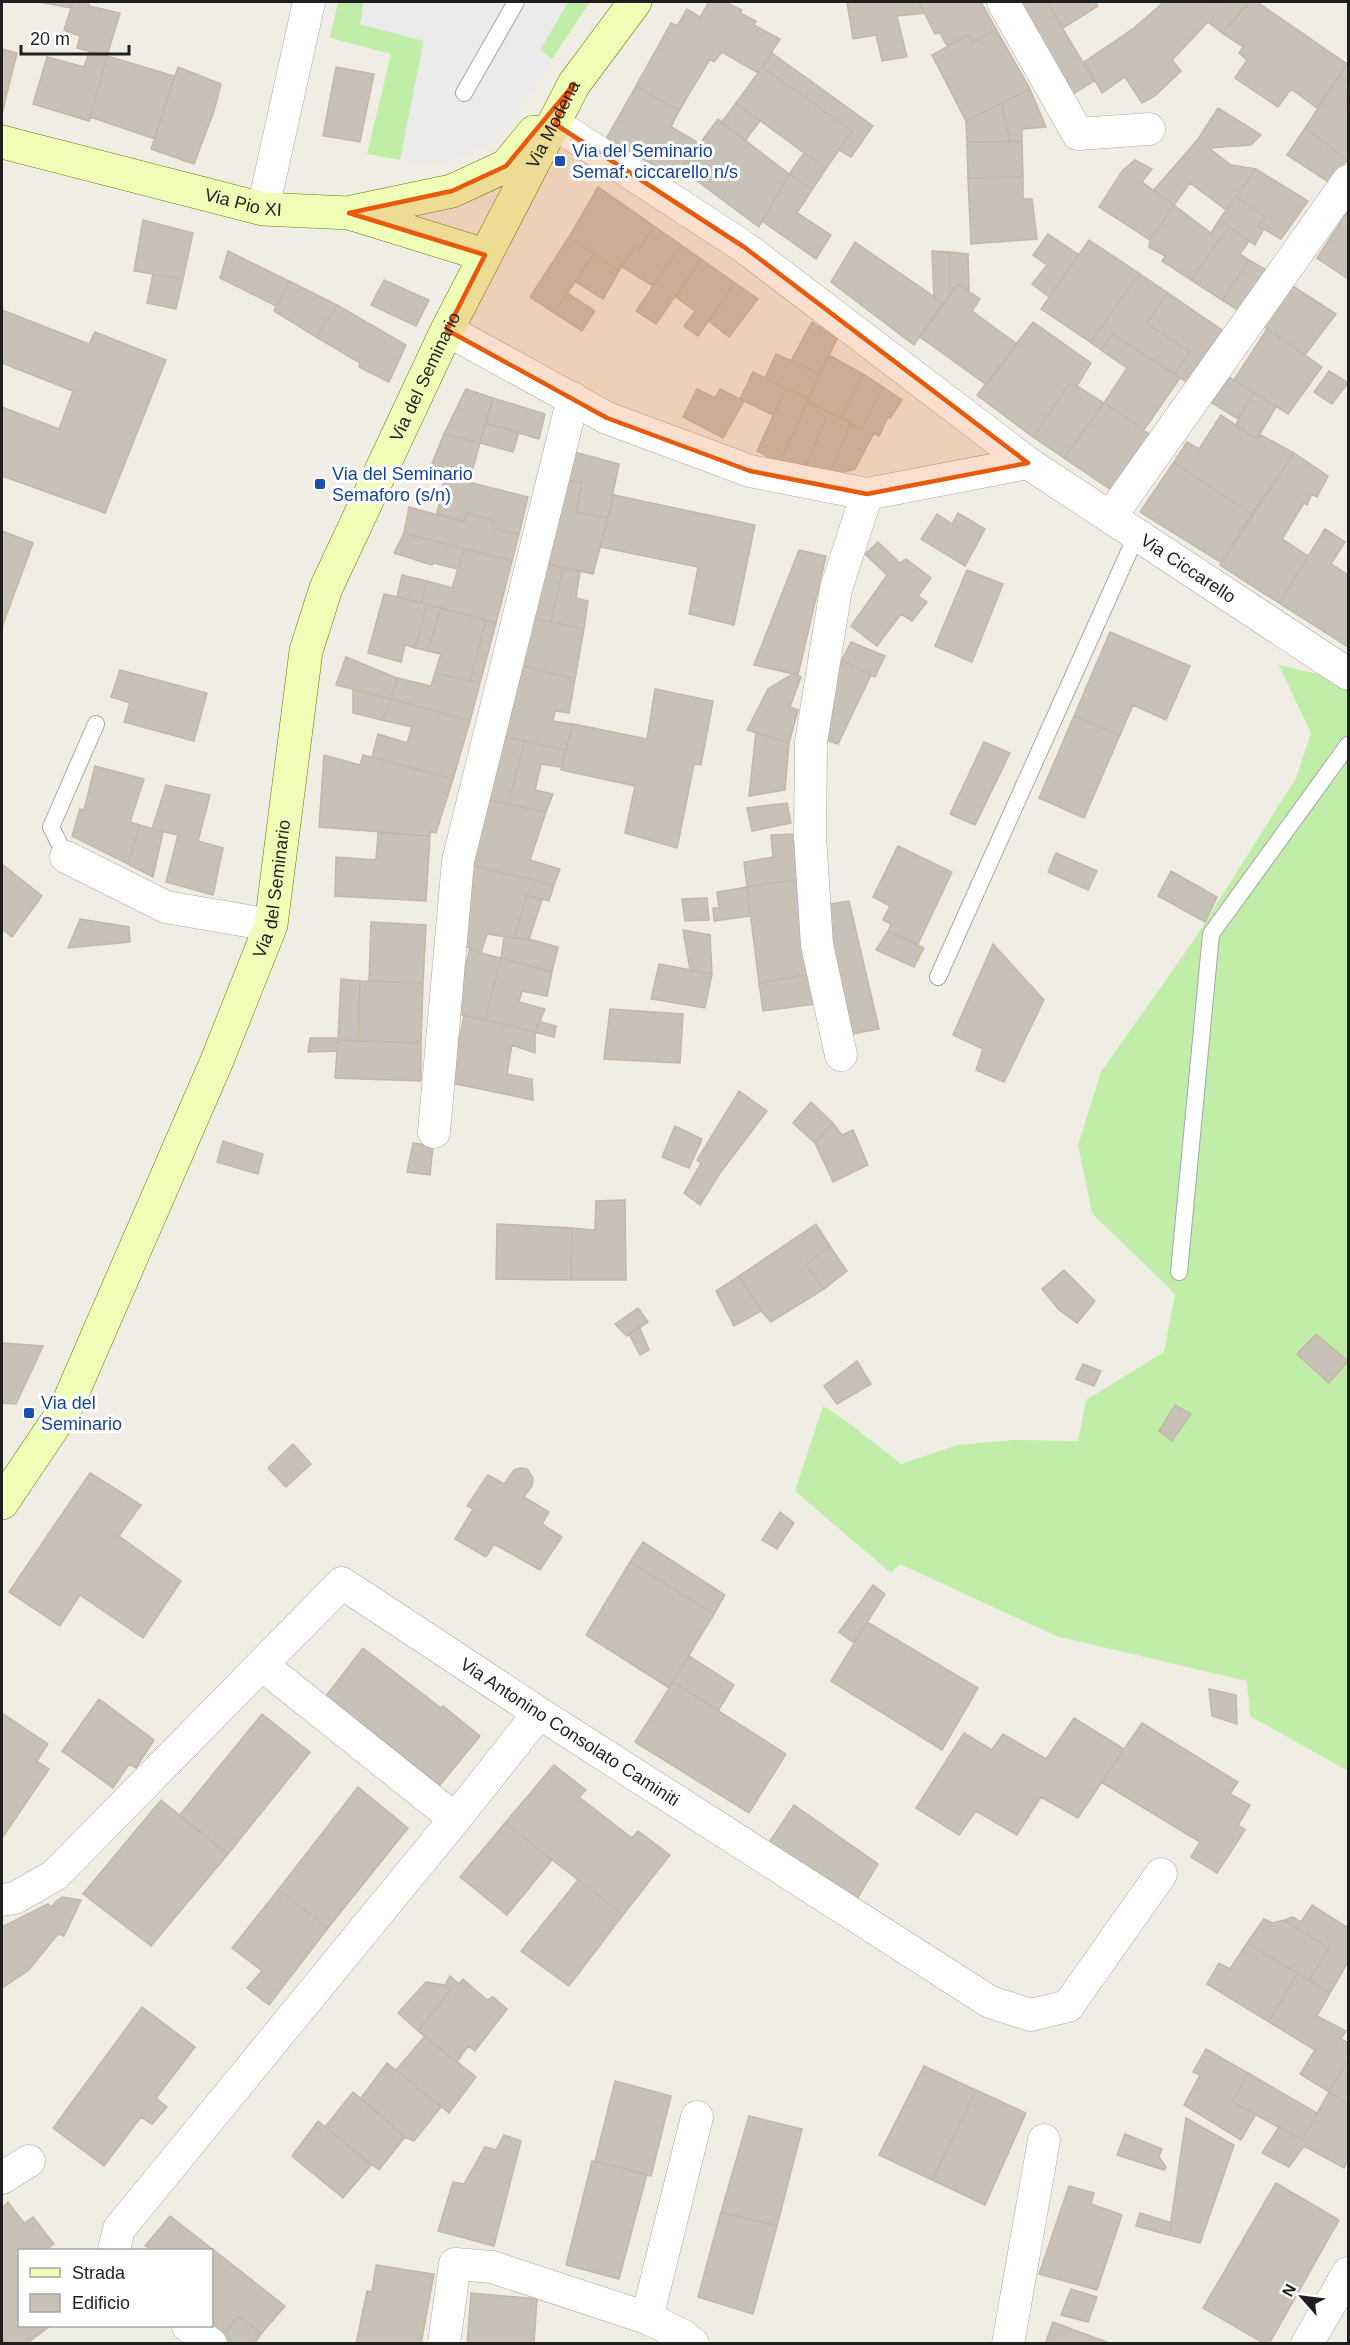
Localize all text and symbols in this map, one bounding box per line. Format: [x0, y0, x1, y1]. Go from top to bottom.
scale bar [21, 18, 129, 56]
text: 20 m [30, 29, 70, 49]
street label: Via Modena [522, 76, 584, 172]
place label: Via del Seminario Semaf. ciccarello n/s [572, 141, 738, 182]
marker: Via del Seminario Semaf. ciccarello n/s [553, 154, 567, 168]
street label: Via Pio XI [203, 184, 282, 220]
street label: Via del Seminario [386, 309, 465, 445]
place label: Via del Seminario Semaforo (s/n) [332, 464, 473, 505]
marker: Via del Seminario Semaforo (s/n) [313, 477, 327, 491]
street label: Via Ciccarello [1137, 530, 1239, 607]
street label: Via del Seminario [249, 818, 294, 961]
place label: Via del Seminario [41, 1393, 122, 1434]
marker: Via del Seminario [22, 1406, 36, 1420]
street label: Via Antonino Consolato Caminiti [456, 1654, 683, 1810]
legend [18, 2249, 213, 2327]
text: Strada [72, 2263, 126, 2283]
north arrow [1272, 2267, 1332, 2327]
text: N [1279, 2281, 1299, 2299]
text: Edificio [72, 2293, 130, 2313]

